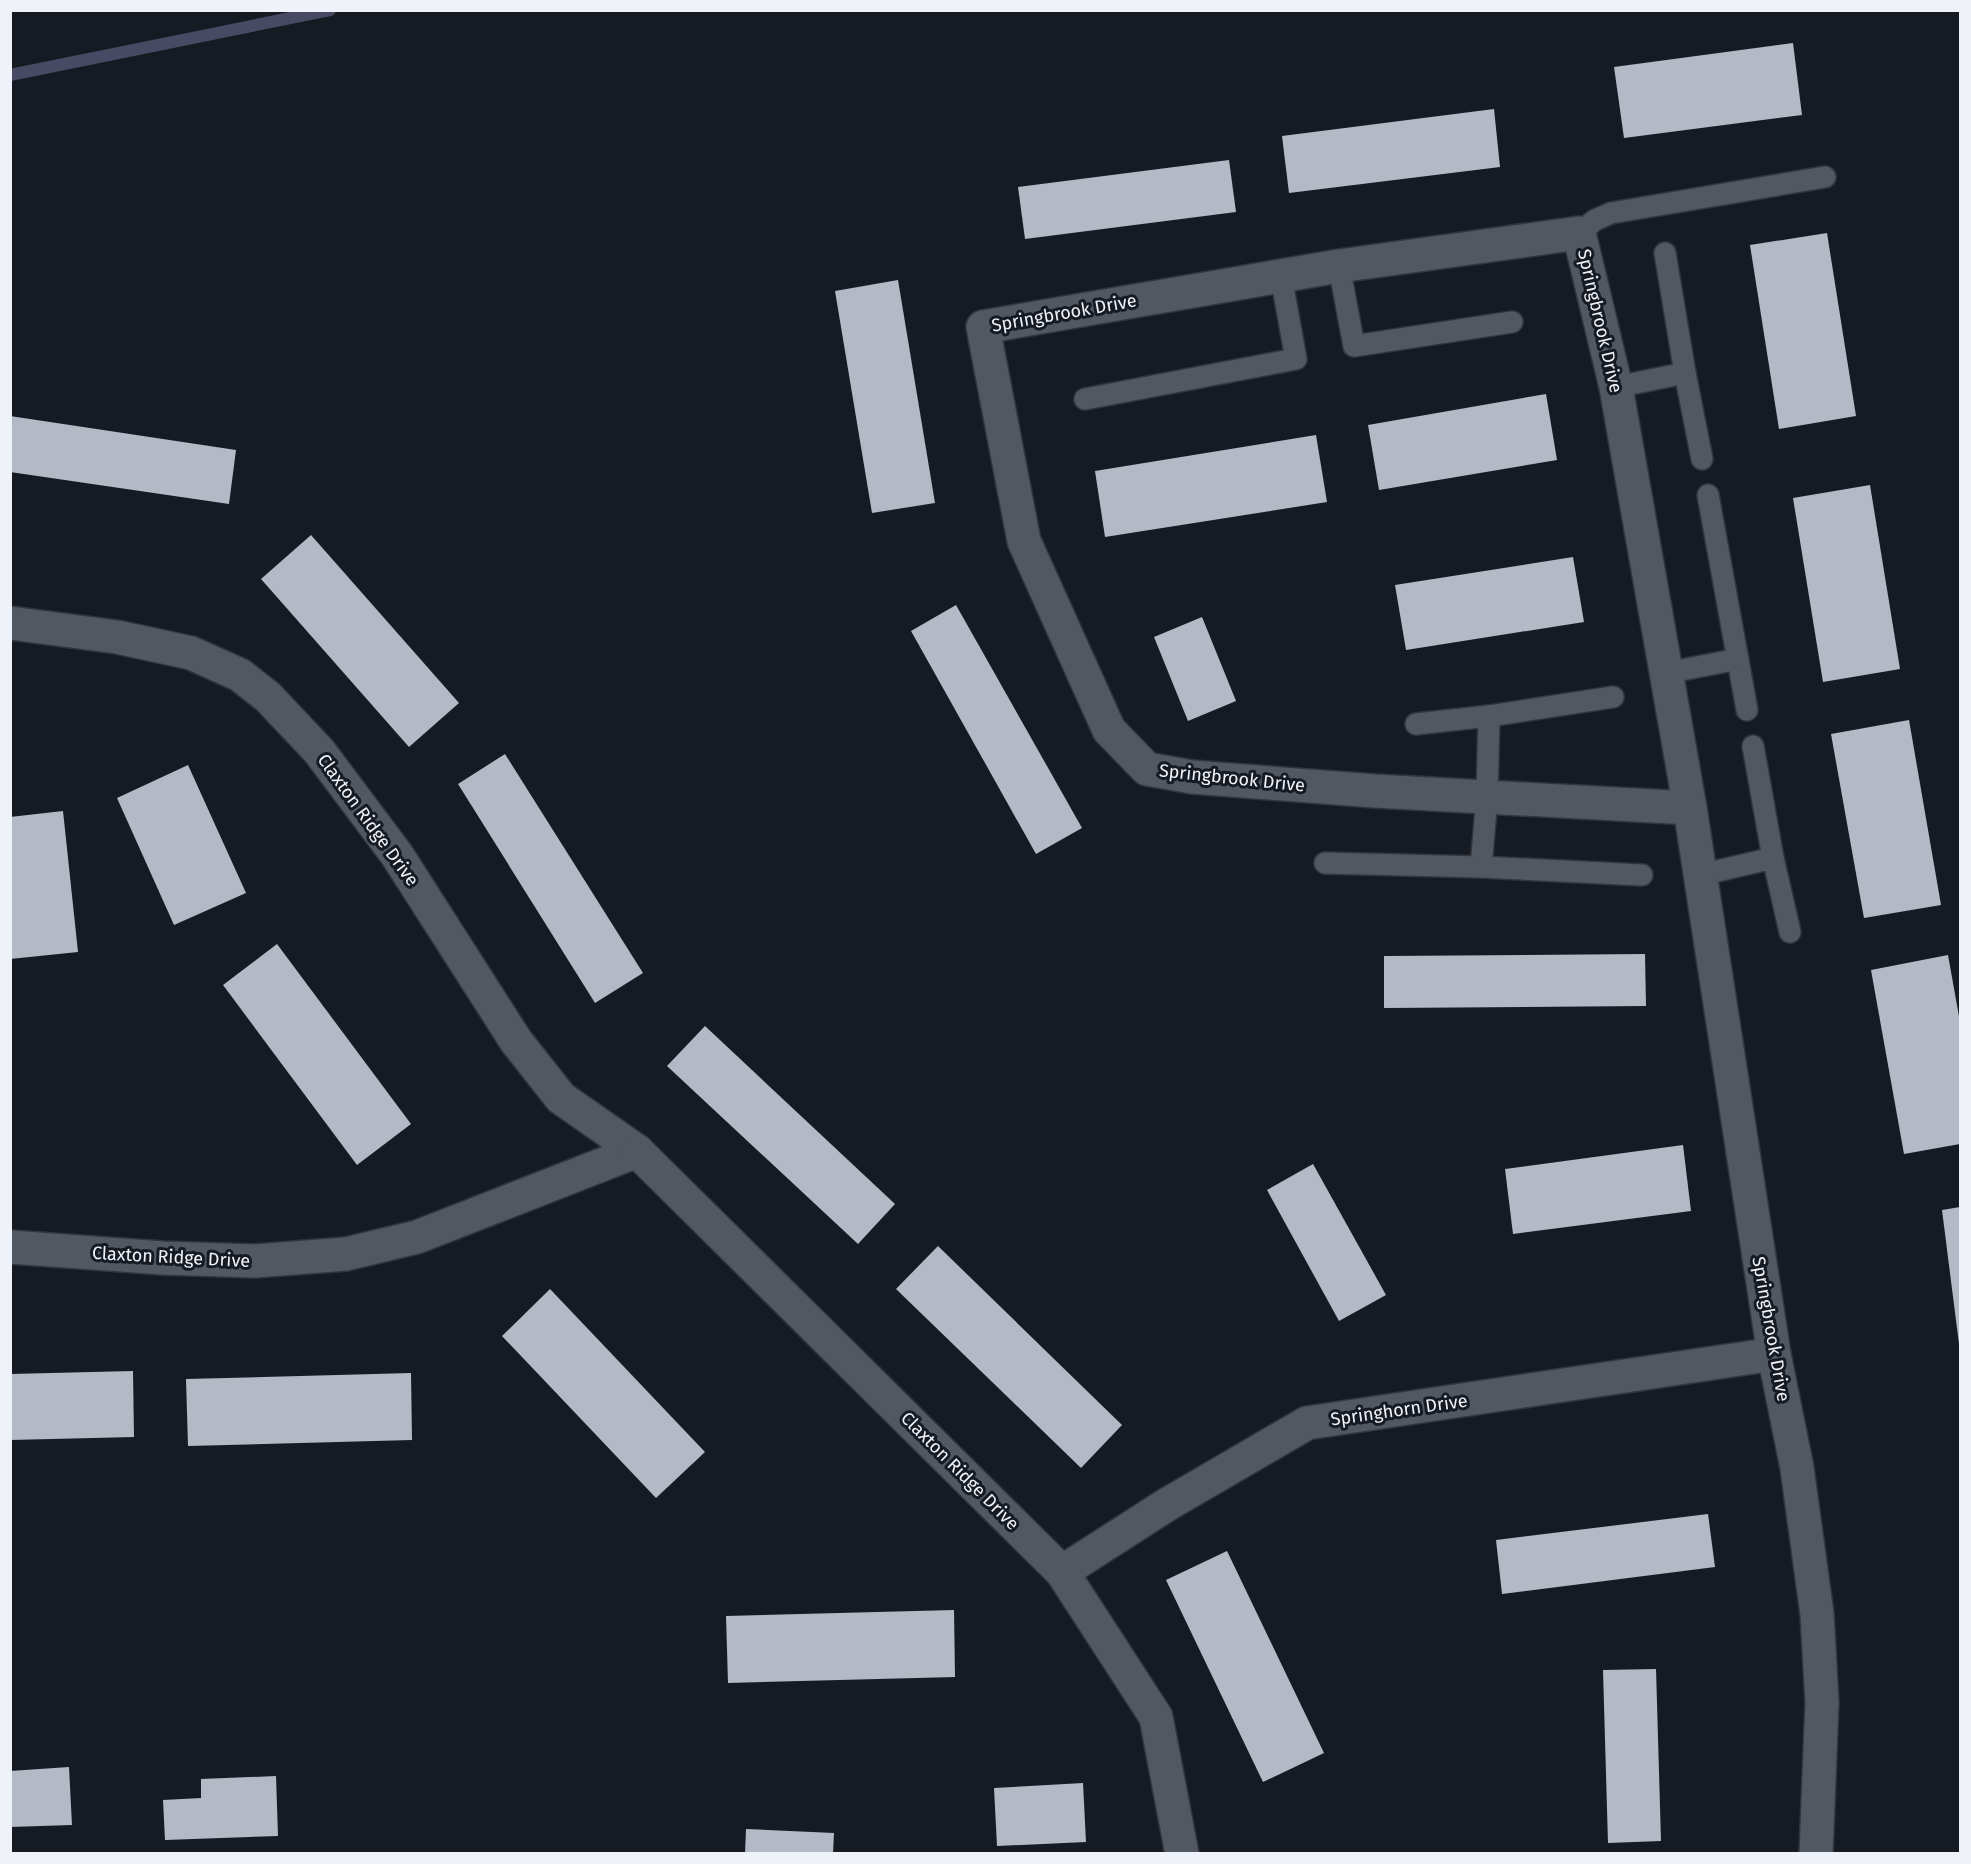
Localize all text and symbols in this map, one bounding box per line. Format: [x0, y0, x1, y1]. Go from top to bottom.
street label: Springbrook Drive [1573, 247, 1627, 395]
street label: Springbrook Drive [990, 289, 1138, 337]
street label: Claxton Ridge Drive [313, 750, 423, 890]
street label: Springbrook Drive [1158, 759, 1306, 797]
street label: Claxton Ridge Drive [91, 1242, 251, 1272]
street label: Springbrook Drive [1747, 1255, 1795, 1403]
street label: Springhorn Drive [1329, 1390, 1469, 1430]
street label: Claxton Ridge Drive [896, 1407, 1024, 1535]

